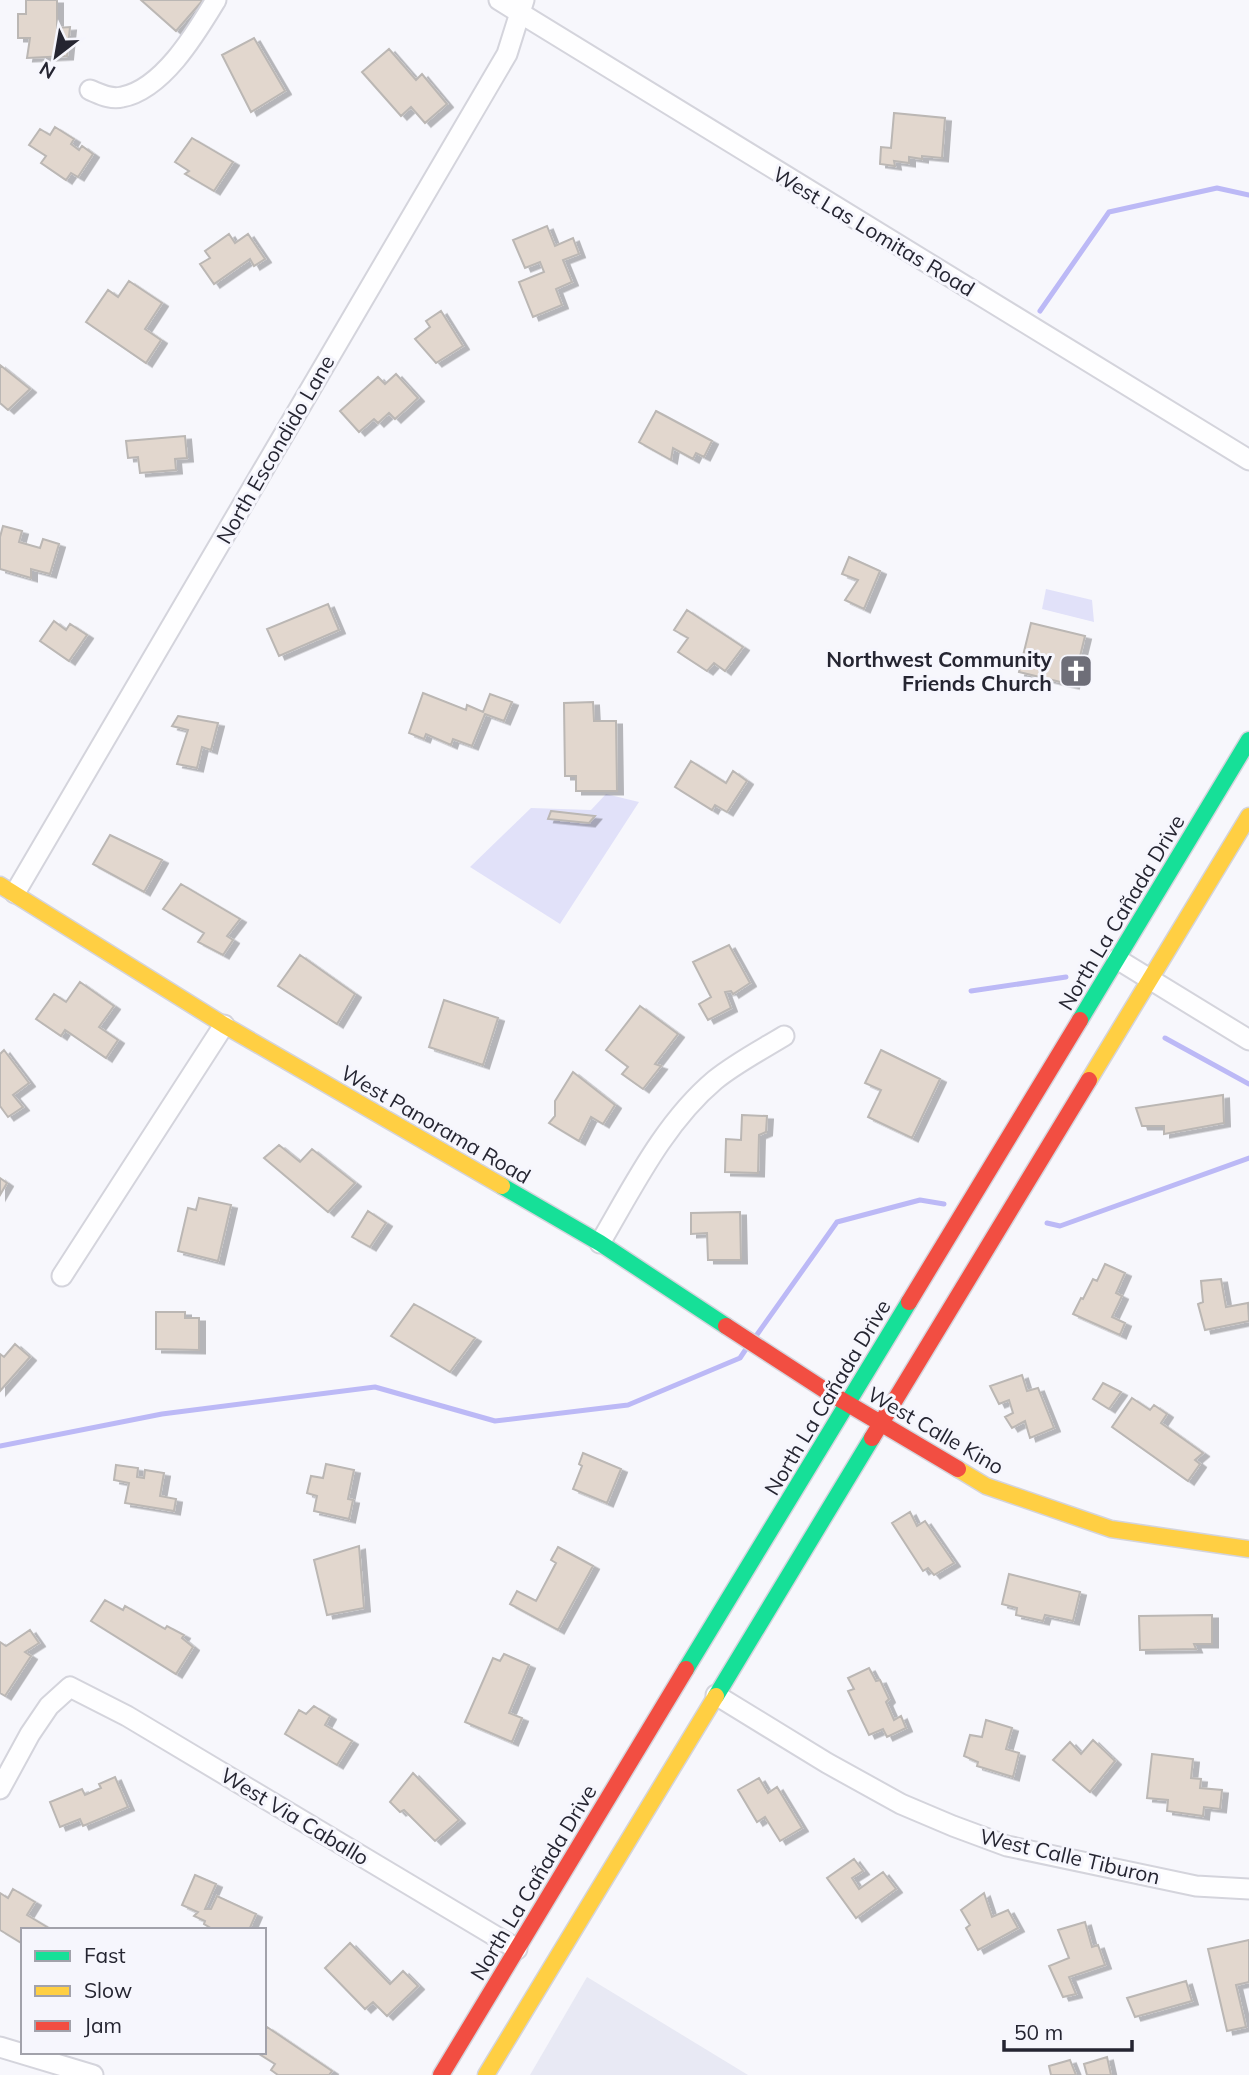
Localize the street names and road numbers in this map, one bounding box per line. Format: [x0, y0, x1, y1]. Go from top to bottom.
street label: West Las Lomitas Road [768, 160, 980, 302]
street label: North Escondido Lane [210, 350, 340, 548]
street label: North La Cañada Drive [1052, 810, 1190, 1014]
street label: West Panorama Road [336, 1059, 536, 1189]
street label: North La Cañada Drive [758, 1295, 896, 1499]
street label: West Calle Kino [863, 1381, 1009, 1479]
street label: West Via Caballo [216, 1762, 374, 1870]
street label: North La Cañada Drive [464, 1780, 602, 1984]
street label: West Calle Tiburon [977, 1823, 1163, 1889]

